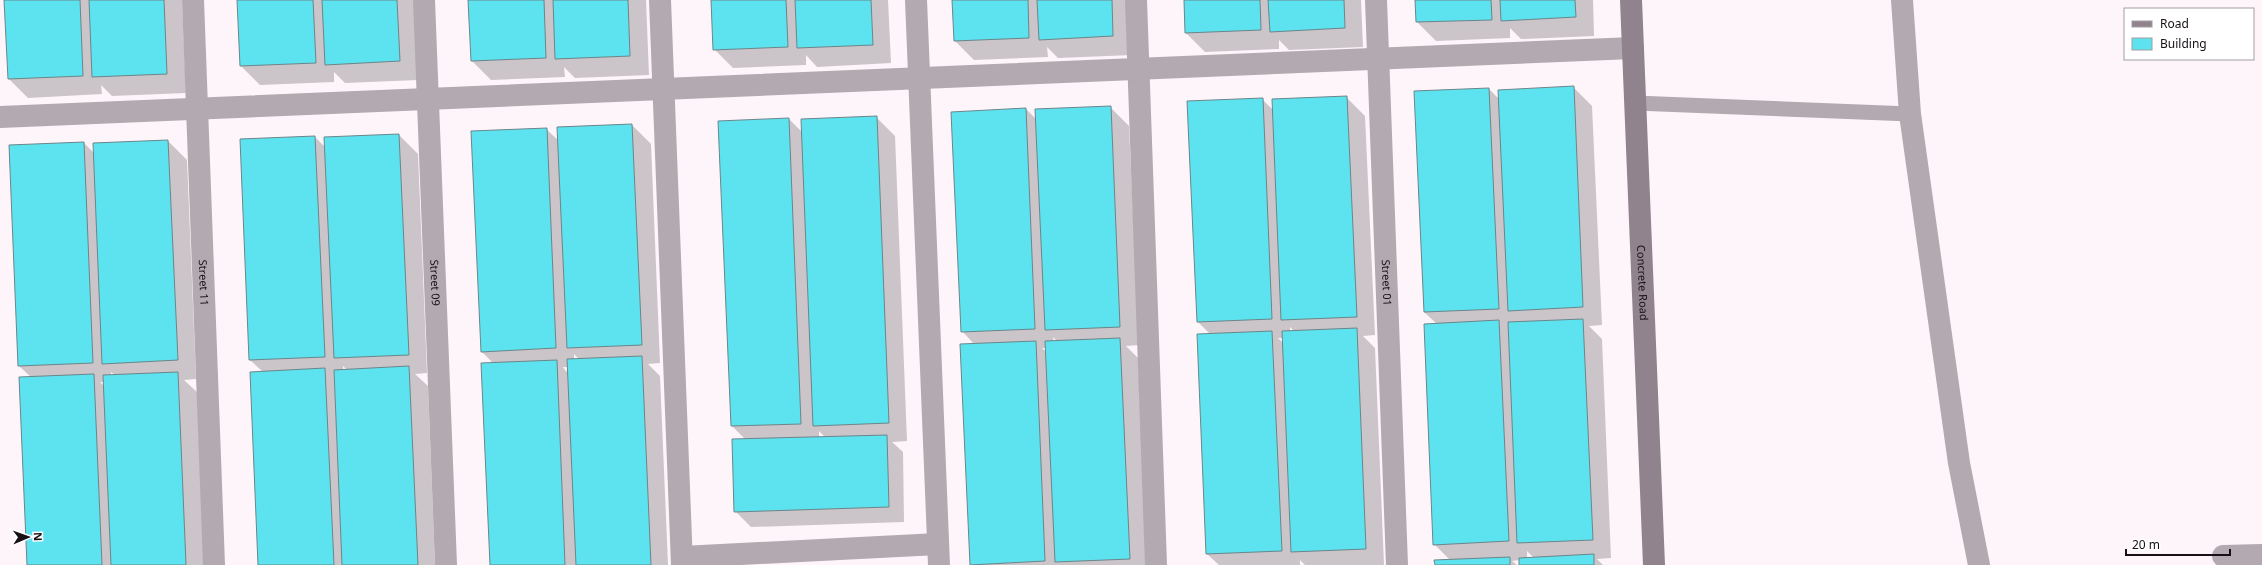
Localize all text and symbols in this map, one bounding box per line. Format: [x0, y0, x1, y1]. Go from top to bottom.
legend [2124, 8, 2254, 60]
text: Road [2160, 15, 2189, 32]
text: Building [2160, 35, 2207, 52]
street label: Concrete Road [1634, 245, 1652, 321]
street label: Street 11 [196, 259, 212, 306]
street label: Street 09 [427, 259, 444, 306]
street label: Street 01 [1379, 259, 1395, 306]
north arrow [8, 517, 48, 557]
scale bar [2126, 531, 2230, 557]
text: N [31, 532, 46, 541]
text: 20 m [2132, 536, 2160, 553]

